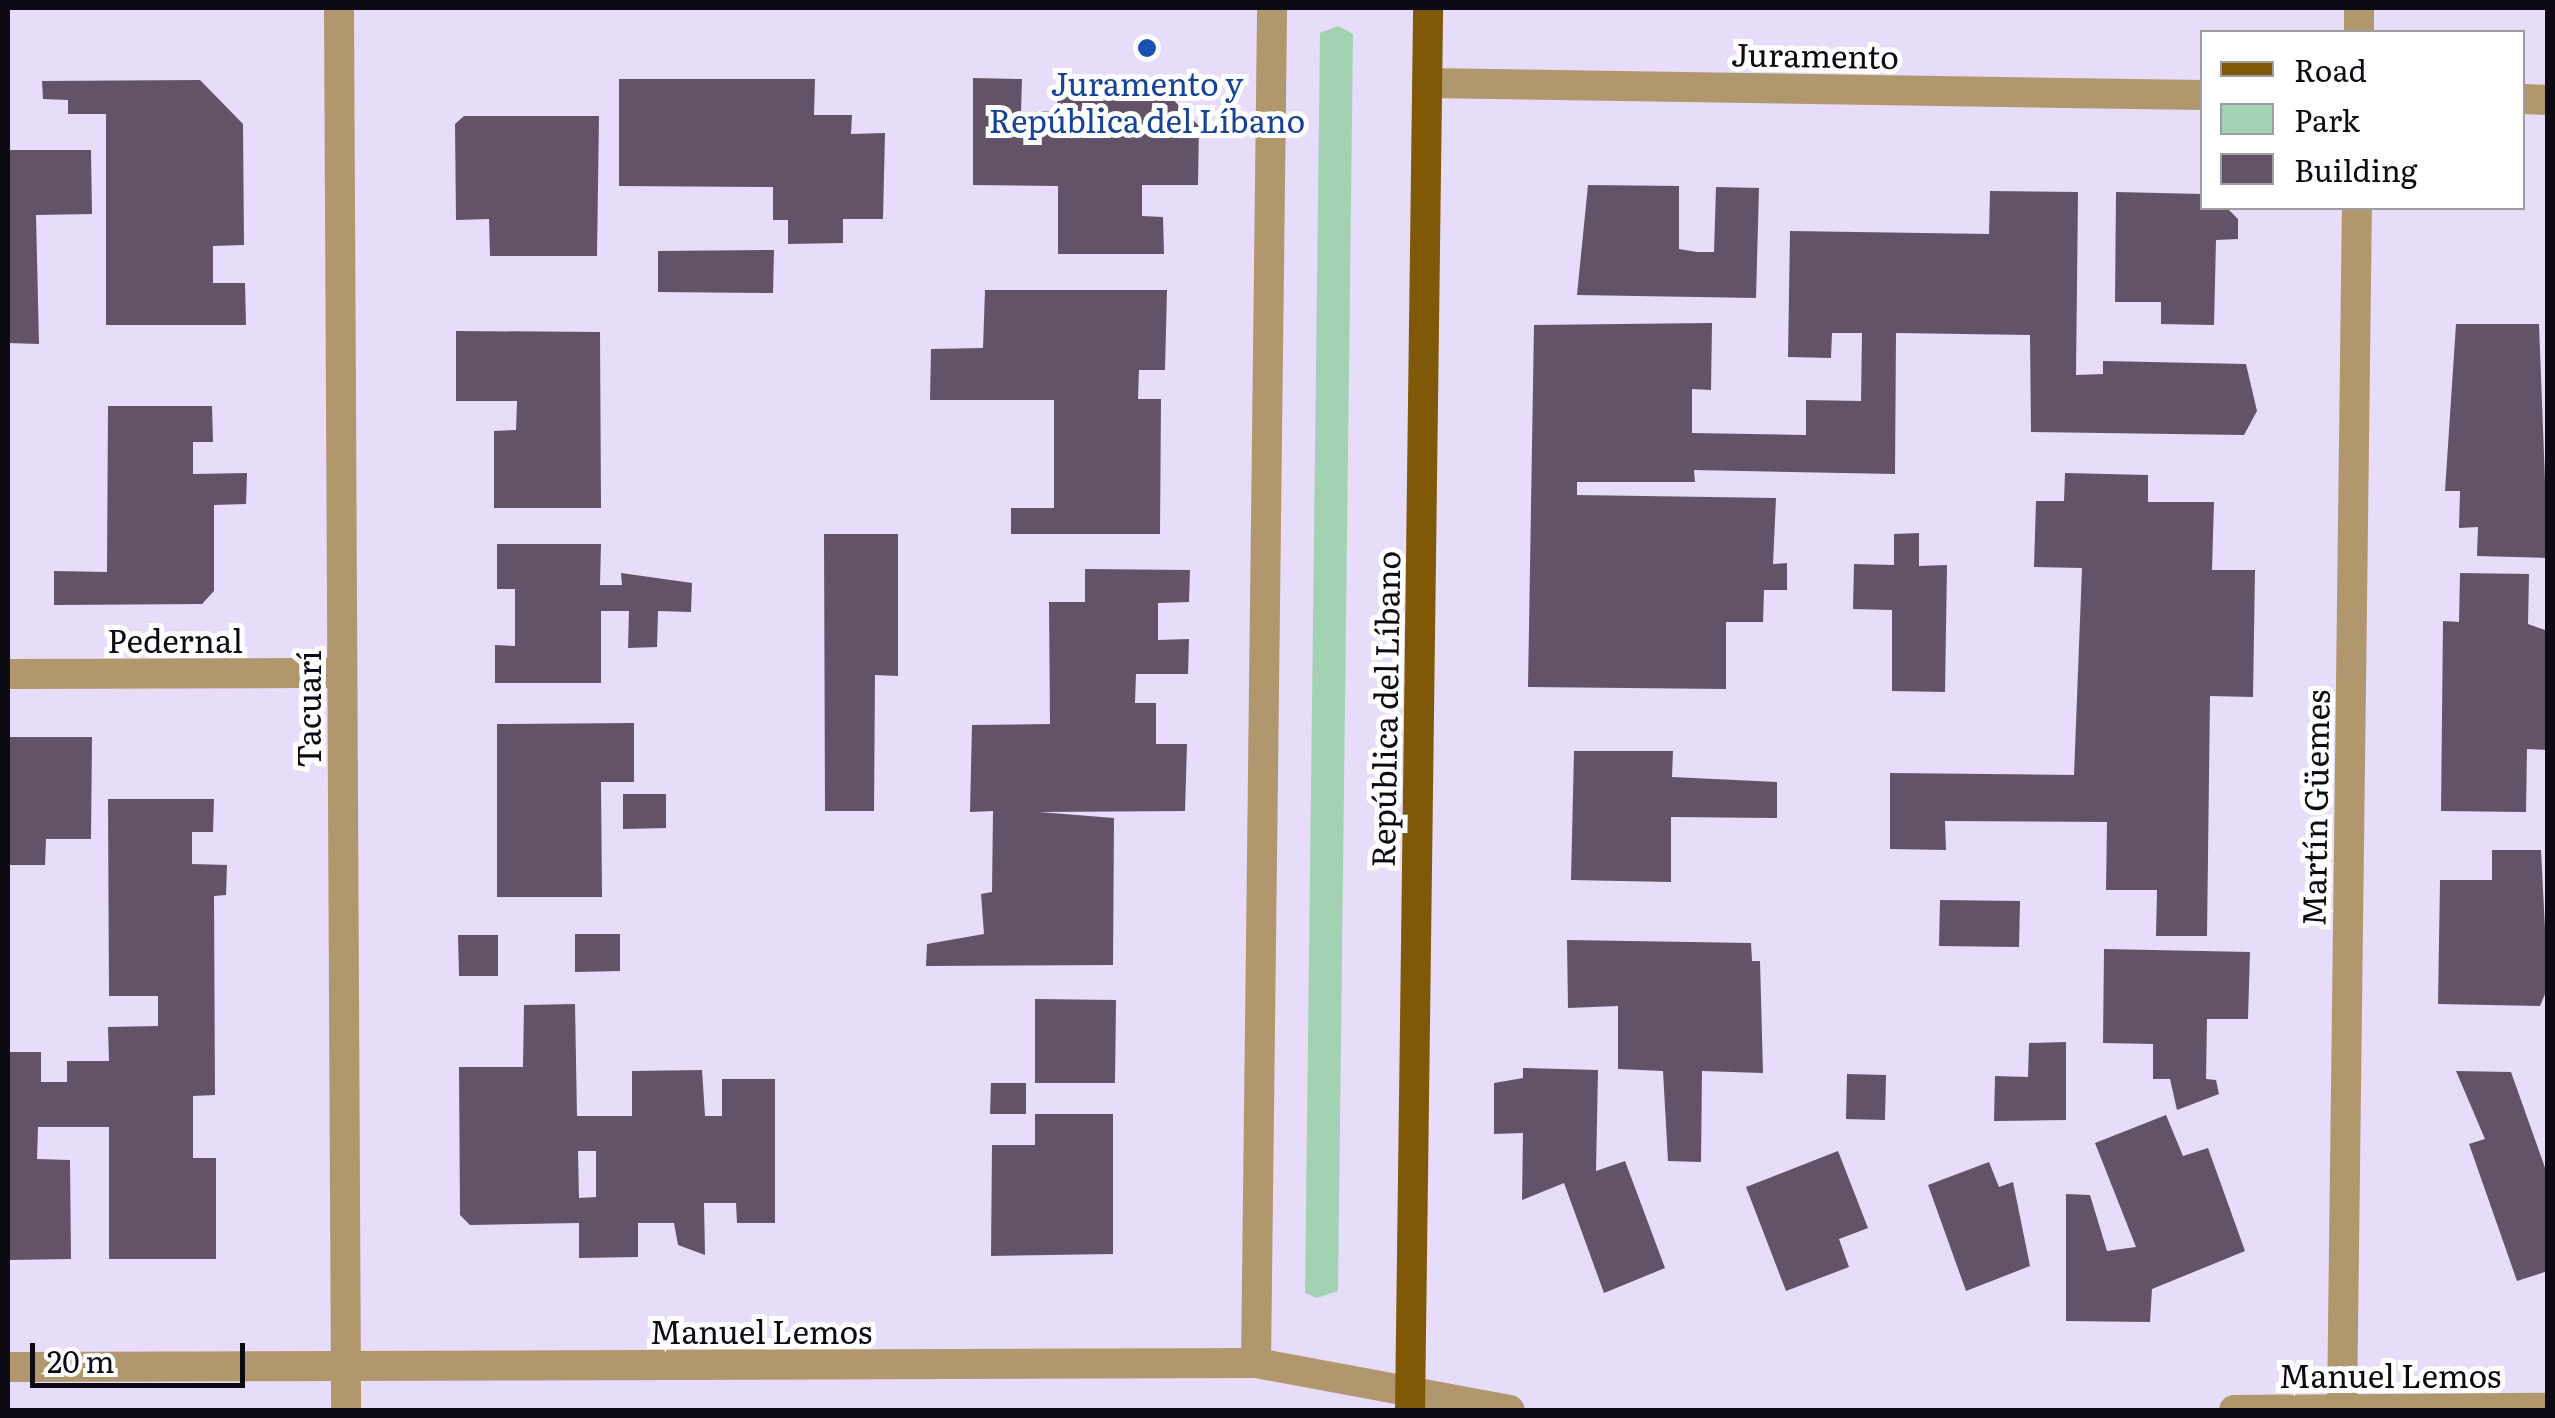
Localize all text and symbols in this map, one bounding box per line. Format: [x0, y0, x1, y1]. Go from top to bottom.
legend [2200, 30, 2525, 210]
street label: Juramento [1731, 33, 1899, 75]
marker: Juramento y República del Líbano [1136, 37, 1158, 59]
text: Road [2294, 47, 2367, 91]
place label: Juramento y República del Líbano [989, 64, 1305, 139]
text: Park [2294, 97, 2360, 141]
text: Building [2294, 147, 2418, 191]
street label: República del Líbano [1362, 550, 1406, 868]
street label: Pedernal [107, 620, 243, 658]
street label: Tacuarí [288, 650, 326, 768]
street label: Martín Güemes [2293, 689, 2335, 927]
street label: Manuel Lemos [650, 1311, 872, 1349]
scale bar [35, 1323, 250, 1385]
text: 20 m [47, 1338, 115, 1382]
street label: Manuel Lemos [2279, 1355, 2501, 1393]

